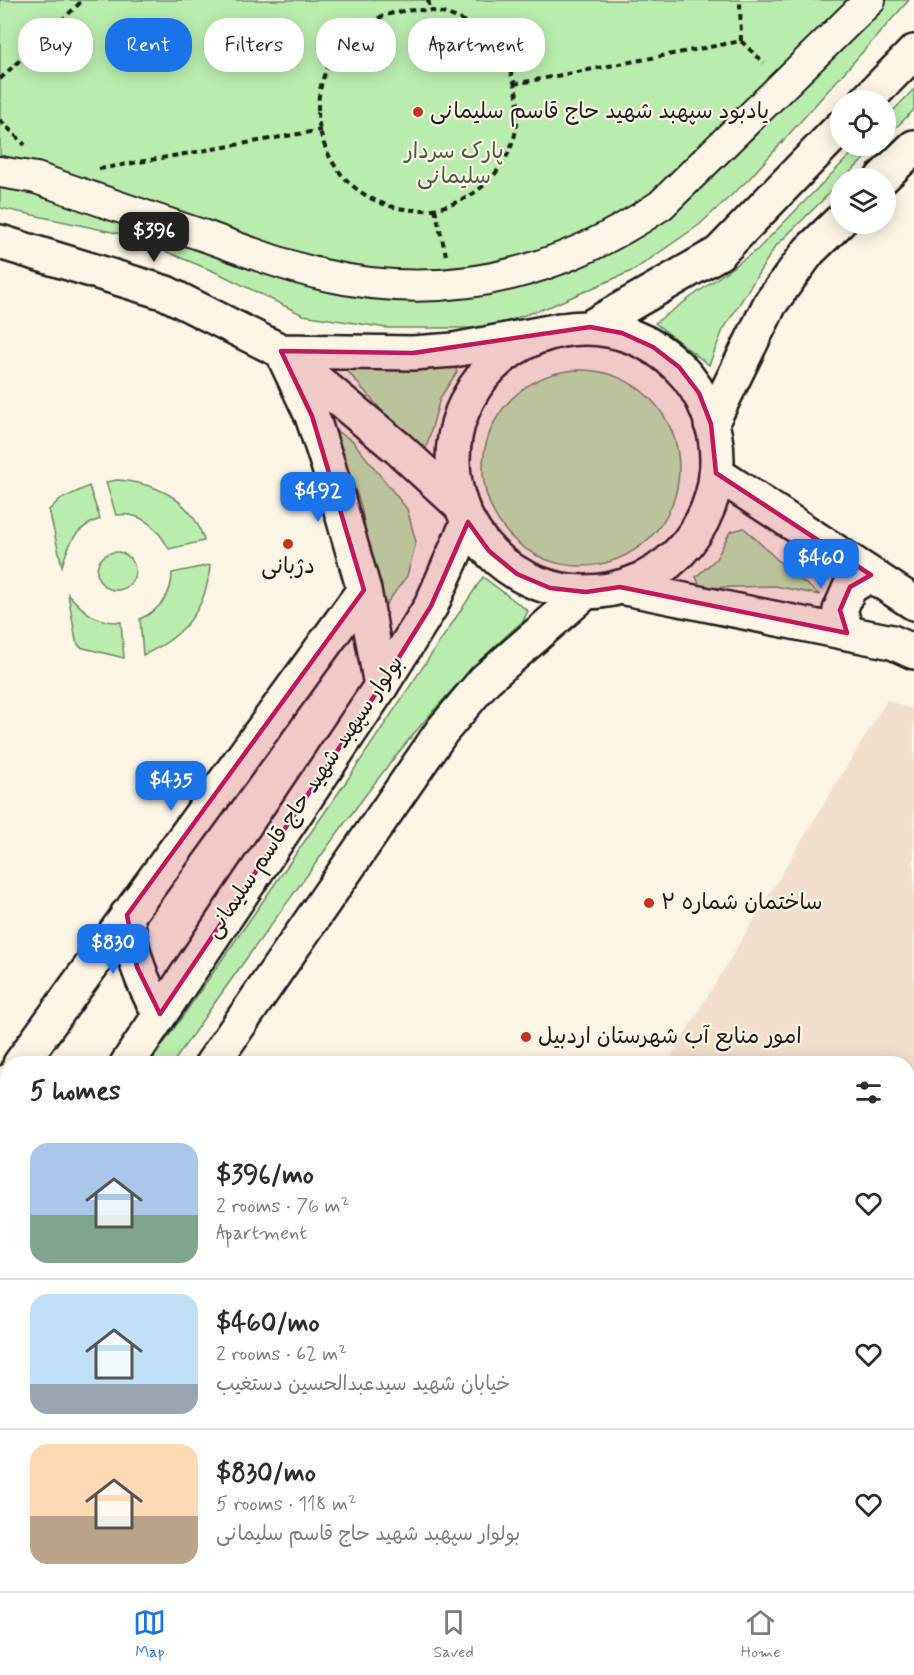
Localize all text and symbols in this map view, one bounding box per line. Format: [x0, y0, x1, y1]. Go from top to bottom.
chip: Buy [18, 18, 93, 72]
chip: Rent [105, 18, 192, 72]
chip: Filters [204, 18, 304, 72]
chip: New [316, 18, 396, 72]
chip: Apartment [408, 18, 545, 72]
map controls [830, 90, 896, 234]
button: locate [830, 90, 896, 156]
place label: یادبود سپهبد شهید حاج قاسم سلیمانی [430, 98, 769, 127]
marker: یادبود سپهبد شهید حاج قاسم سلیمانی [411, 105, 425, 119]
park label: پارک سردار سلیمانی [402, 138, 504, 191]
button: layers [830, 168, 896, 234]
pin: $396 [118, 212, 190, 263]
text: $396 [133, 218, 175, 245]
pin: $492 [282, 472, 354, 523]
text: $492 [294, 478, 342, 505]
marker: دژبانی [281, 537, 295, 551]
pin: $460 [785, 539, 857, 590]
text: $460 [798, 545, 844, 572]
place label: دژبانی [261, 553, 315, 581]
street label: بولوار سپهبد شهید حاج قاسم سلیمانی [200, 650, 411, 944]
pin: $435 [135, 761, 207, 812]
text: $435 [150, 767, 193, 794]
place label: ساختمان شماره ۲ [661, 889, 823, 917]
marker: ساختمان شماره ۲ [642, 896, 656, 910]
pin: $830 [77, 924, 149, 975]
text: $830 [91, 930, 135, 957]
place label: امور منابع آب شهرستان اردبیل [538, 1023, 802, 1052]
marker: امور منابع آب شهرستان اردبیل [519, 1030, 533, 1044]
text: 5 homes [30, 1075, 121, 1109]
icon: filters [852, 1076, 885, 1109]
text: $396/mo [216, 1159, 314, 1193]
icon: home [78, 1167, 150, 1239]
icon: heart [852, 1187, 885, 1220]
text: 2 rooms · 76 m² [216, 1193, 349, 1220]
text: Apartment [216, 1220, 307, 1247]
text: $460/mo [216, 1307, 320, 1341]
icon: home [78, 1318, 150, 1390]
icon: heart [852, 1338, 885, 1371]
text: 2 rooms · 62 m² [216, 1341, 347, 1368]
text: خیابان شهید سیدعبدالحسین دستغیب [216, 1371, 510, 1398]
text: $830/mo [216, 1457, 316, 1491]
icon: home [78, 1468, 150, 1540]
icon: heart [852, 1488, 885, 1521]
text: 5 rooms · 118 m² [216, 1491, 357, 1518]
text: بولوار سپهبد شهید حاج قاسم سلیمانی [216, 1521, 520, 1548]
tab: Map [133, 1606, 166, 1663]
tab: Saved [433, 1606, 474, 1663]
tab: Home [741, 1606, 781, 1663]

